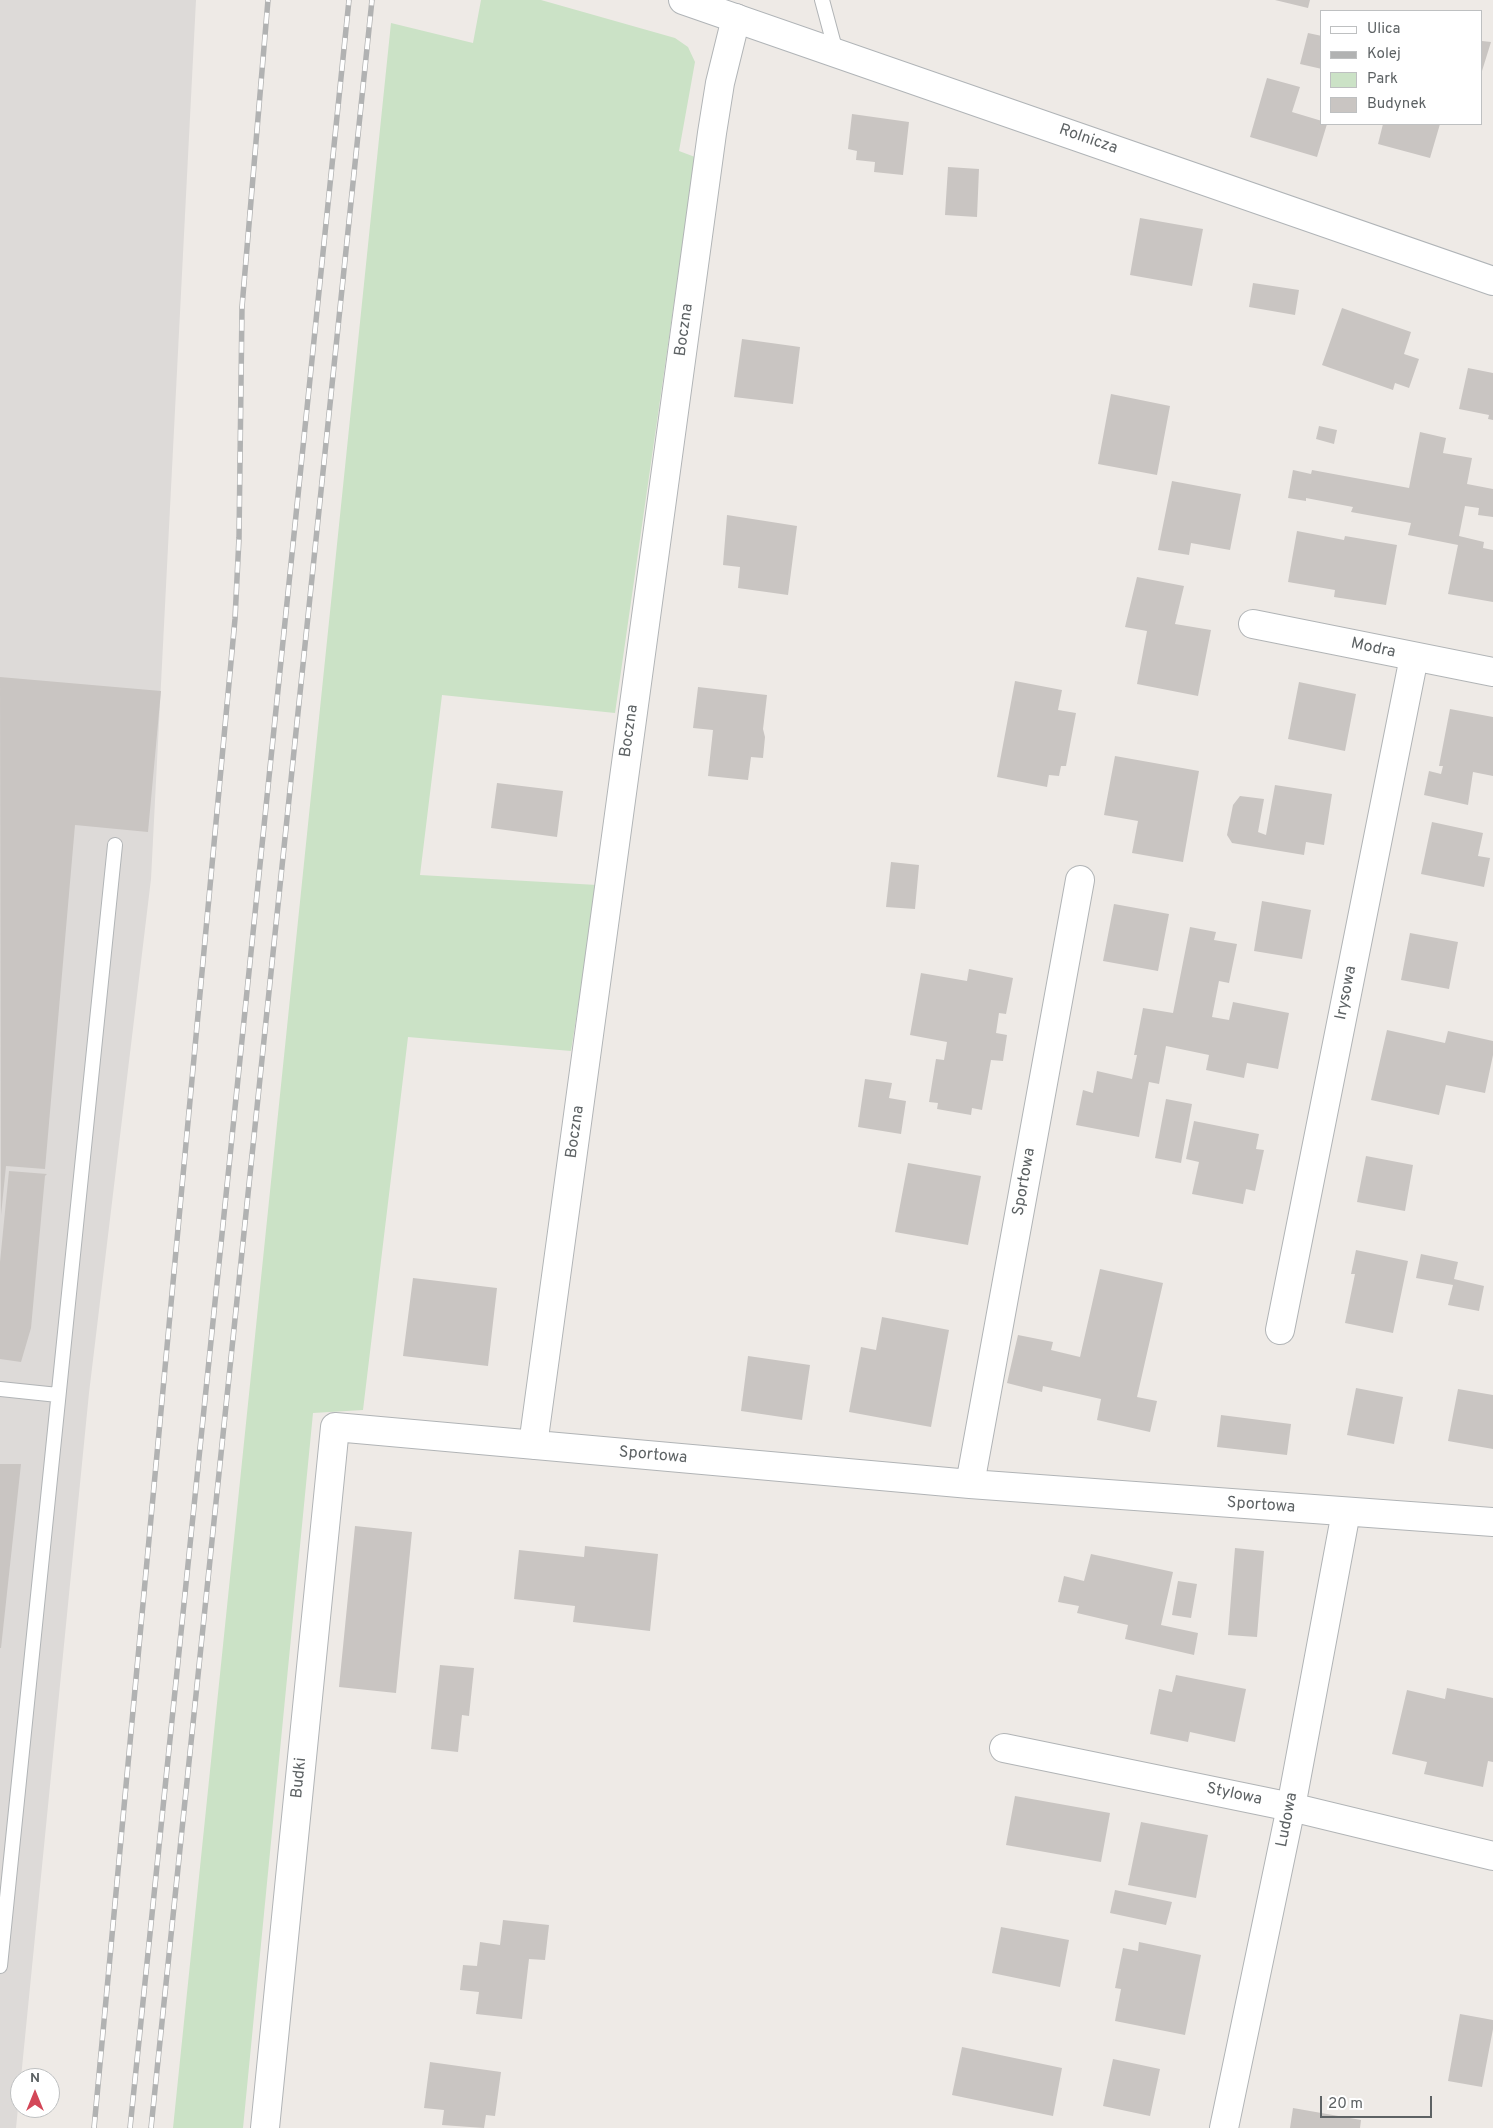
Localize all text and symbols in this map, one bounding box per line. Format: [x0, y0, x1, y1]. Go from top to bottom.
legend [1320, 10, 1483, 125]
text: Ulica [1367, 20, 1400, 39]
text: Kolej [1367, 45, 1401, 64]
text: Park [1367, 70, 1398, 89]
text: Budynek [1367, 95, 1426, 114]
street label: Rolnicza [1056, 121, 1120, 159]
street label: Boczna [672, 302, 698, 358]
street label: Modra [1349, 635, 1397, 663]
street label: Boczna [617, 703, 643, 759]
street label: Irysowa [1332, 964, 1362, 1022]
street label: Boczna [563, 1104, 589, 1160]
street label: Sportowa [1010, 1147, 1040, 1217]
street label: Sportowa [618, 1443, 688, 1469]
street label: Sportowa [1226, 1494, 1296, 1518]
street label: Budki [288, 1757, 312, 1799]
street label: Stylowa [1204, 1780, 1264, 1810]
street label: Ludowa [1273, 1791, 1303, 1849]
north arrow [10, 2068, 60, 2118]
text: N [30, 2070, 40, 2087]
scale bar [1323, 2086, 1436, 2118]
text: 20 m [1328, 2095, 1363, 2114]

